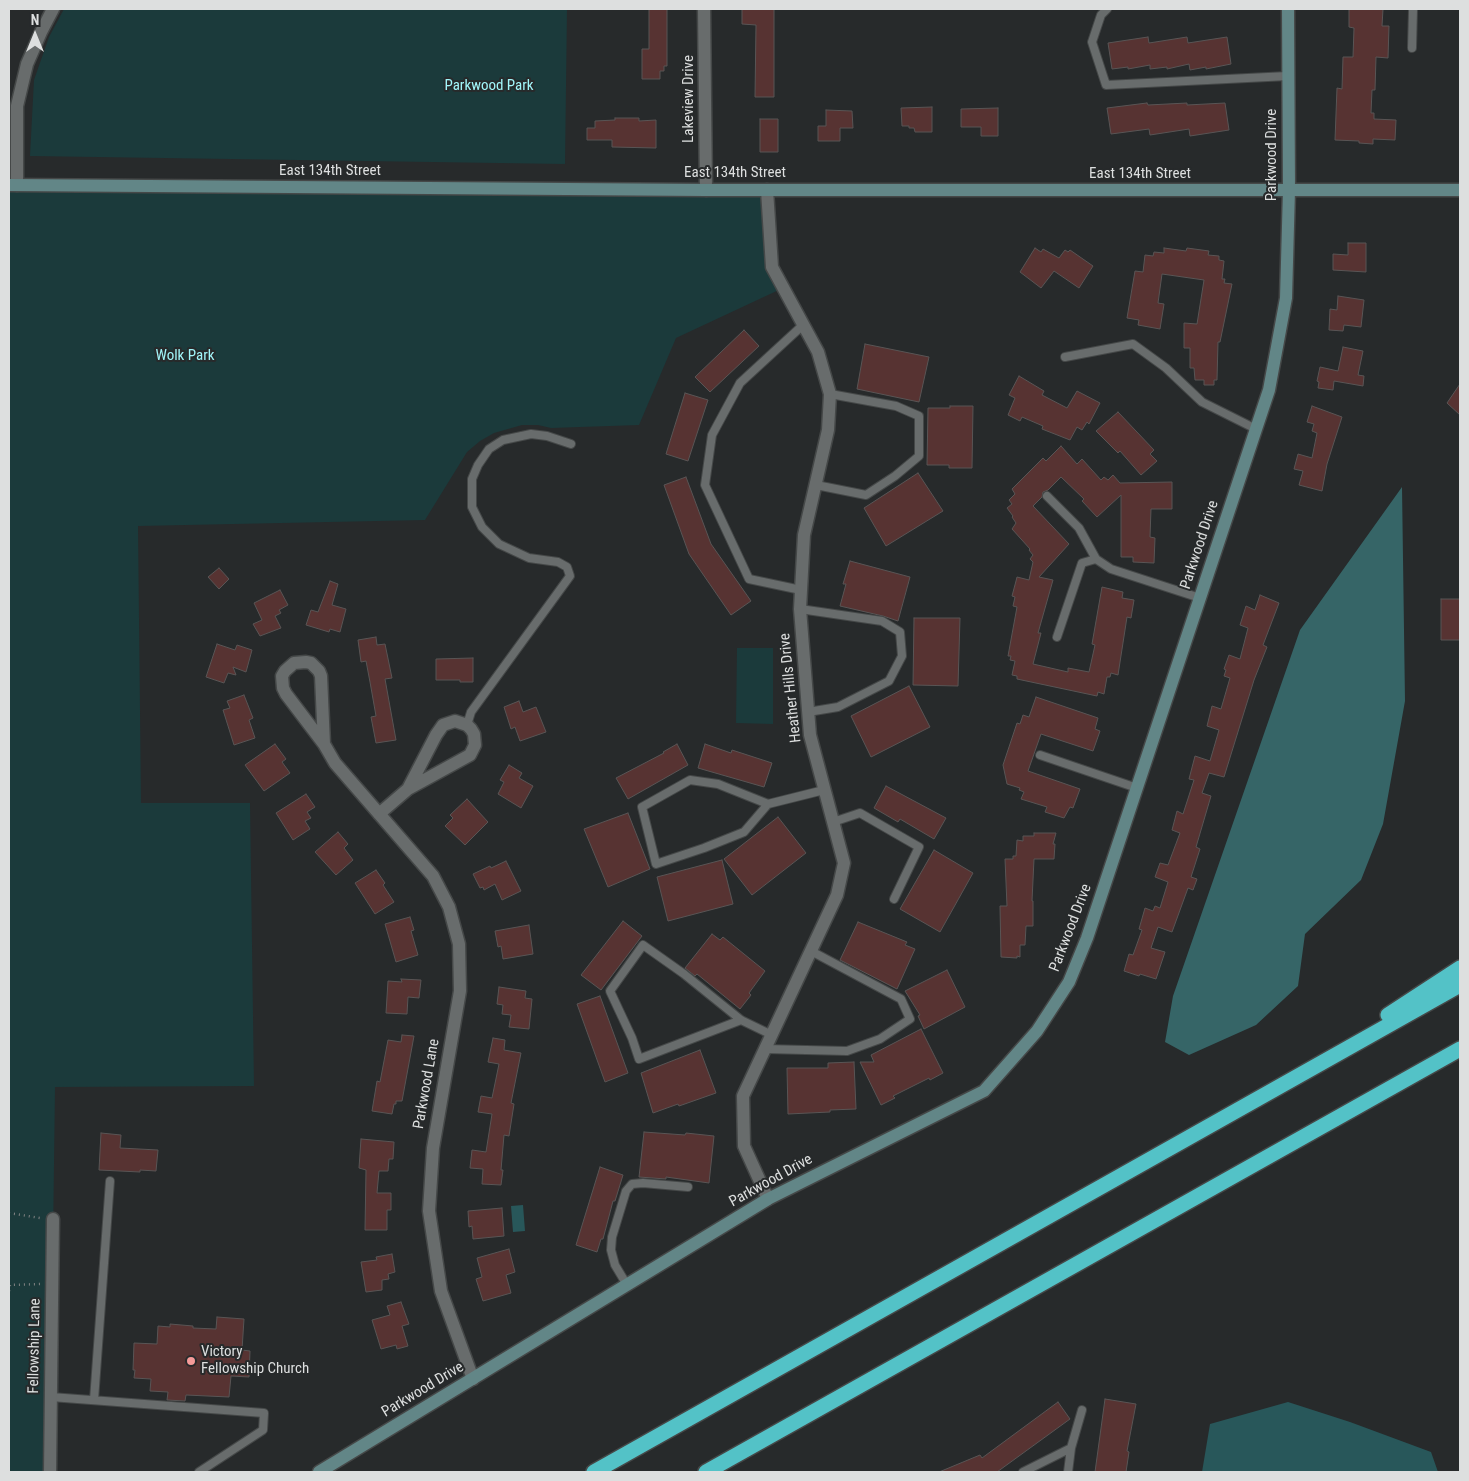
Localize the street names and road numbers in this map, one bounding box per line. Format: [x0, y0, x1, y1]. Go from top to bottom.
street label: Lakeview Drive [680, 55, 698, 143]
street label: Parkwood Drive [1263, 109, 1281, 201]
street label: East 134th Street [279, 162, 381, 180]
street label: East 134th Street [684, 164, 786, 182]
street label: East 134th Street [1089, 165, 1191, 183]
street label: Parkwood Drive [1177, 498, 1223, 592]
street label: Heather Hills Drive [776, 632, 806, 744]
street label: Parkwood Drive [1046, 882, 1096, 974]
street label: Parkwood Lane [410, 1038, 444, 1130]
street label: Parkwood Drive [726, 1151, 816, 1211]
street label: Fellowship Lane [25, 1298, 45, 1394]
street label: Parkwood Drive [379, 1358, 467, 1422]

